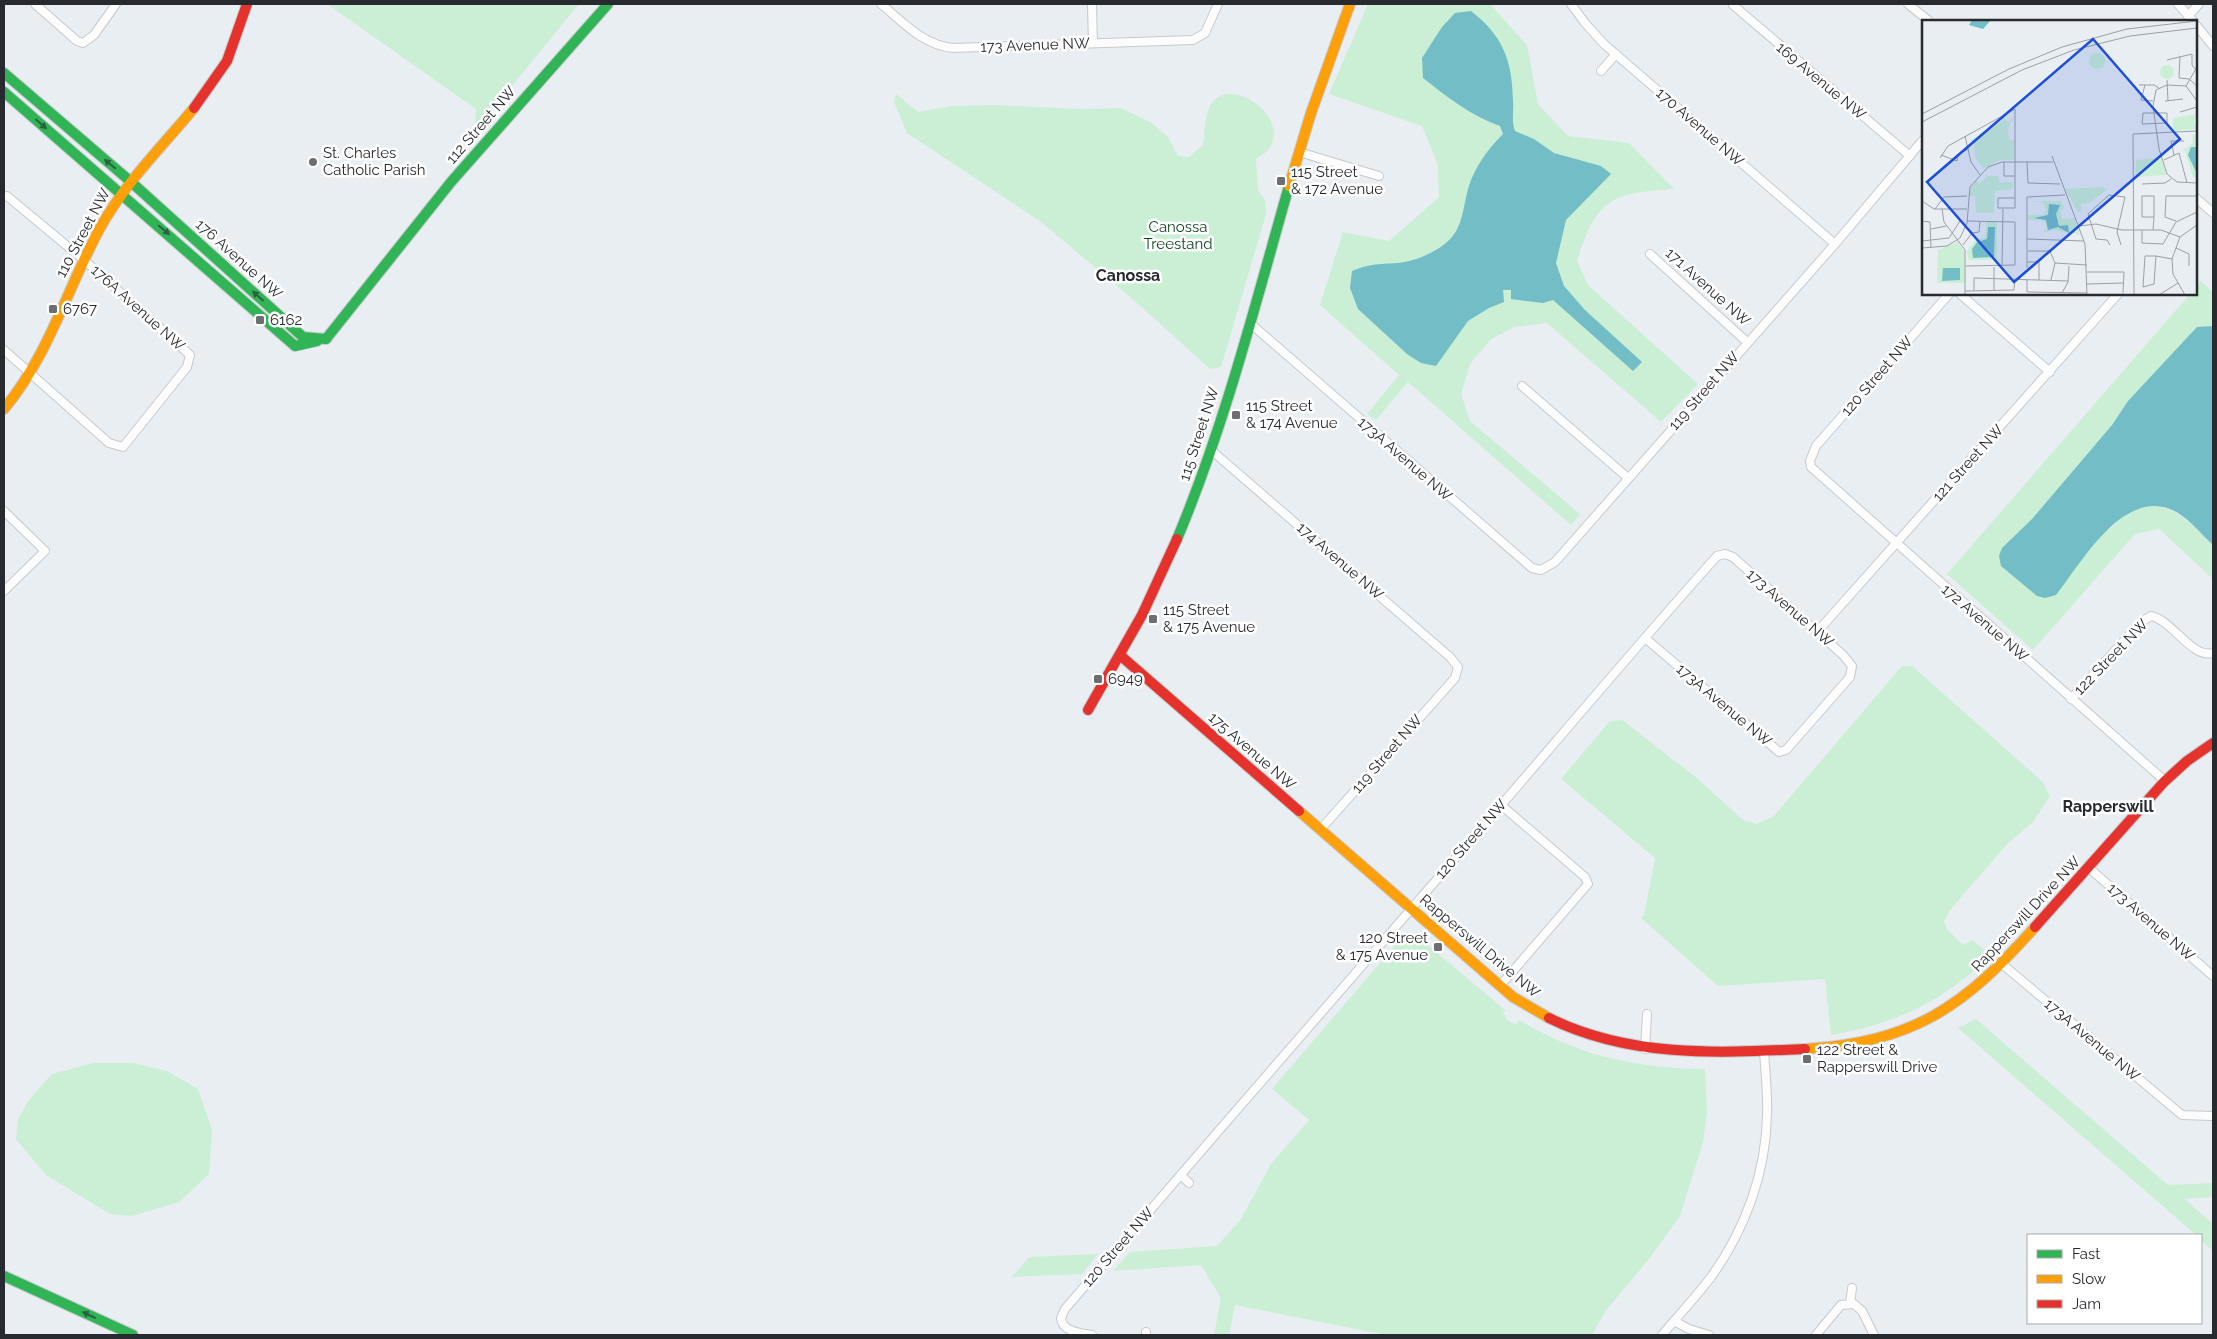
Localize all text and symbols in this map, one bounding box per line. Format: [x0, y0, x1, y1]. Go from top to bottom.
inset map [1922, 20, 2197, 295]
street label: 173 Avenue NW [980, 34, 1090, 56]
street label: 169 Avenue NW [1773, 38, 1870, 124]
street label: 112 Street NW [442, 82, 520, 168]
street label: 170 Avenue NW [1652, 84, 1748, 170]
one-way arrow [34, 118, 47, 129]
place label: St. Charles Catholic Parish [323, 144, 425, 179]
marker: St. Charles Catholic Parish [307, 156, 319, 168]
one-way arrow [104, 159, 117, 170]
place label: 115 Street & 172 Avenue [1291, 163, 1383, 198]
marker: 115 Street & 172 Avenue [1275, 175, 1287, 187]
street label: 110 Street NW [52, 185, 114, 281]
street label: 176 Avenue NW [192, 215, 286, 303]
park label: Canossa Treestand [1144, 218, 1212, 253]
one-way arrow [157, 224, 170, 235]
street label: 171 Avenue NW [1662, 244, 1754, 330]
street label: 176A Avenue NW [87, 261, 189, 355]
district label: Canossa [1096, 266, 1160, 285]
one-way arrow [252, 290, 264, 302]
place label: 6767 [63, 300, 97, 318]
marker: 6767 [47, 303, 59, 315]
place label: 6162 [270, 311, 303, 329]
marker: 6162 [254, 314, 266, 326]
street label: 120 Street NW [1837, 332, 1917, 420]
street label: 119 Street NW [1665, 348, 1743, 434]
street label: 115 Street NW [1175, 385, 1223, 483]
place label: 115 Street & 174 Avenue [1246, 397, 1338, 432]
marker: 115 Street & 174 Avenue [1230, 409, 1242, 421]
street label: 173A Avenue NW [1354, 413, 1456, 505]
street label: 121 Street NW [1929, 421, 2007, 505]
street label: 174 Avenue NW [1293, 518, 1387, 604]
street label: 173 Avenue NW [1743, 565, 1837, 651]
street label: 172 Avenue NW [1938, 580, 2032, 666]
place label: 115 Street & 175 Avenue [1163, 601, 1255, 636]
marker: 115 Street & 175 Avenue [1147, 613, 1159, 625]
street label: 122 Street NW [2070, 615, 2152, 699]
street label: 173A Avenue NW [1673, 660, 1776, 750]
place label: 6949 [1108, 670, 1143, 688]
marker: 6949 [1092, 673, 1104, 685]
street label: 175 Avenue NW [1205, 708, 1299, 794]
street label: 119 Street NW [1348, 711, 1426, 797]
street label: 120 Street NW [1431, 795, 1511, 883]
district label: Rapperswill [2062, 797, 2154, 816]
street label: Rapperswill Drive NW [1968, 852, 2084, 976]
street label: 173 Avenue NW [2104, 879, 2198, 965]
street label: Rapperswill Drive NW [1416, 890, 1544, 1002]
place label: 120 Street & 175 Avenue [1336, 929, 1428, 964]
marker: 120 Street & 175 Avenue [1432, 941, 1444, 953]
street label: 173A Avenue NW [2041, 995, 2144, 1085]
place label: 122 Street & Rapperswill Drive [1817, 1041, 1938, 1076]
marker: 122 Street & Rapperswill Drive [1801, 1053, 1813, 1065]
street label: 120 Street NW [1078, 1203, 1158, 1291]
legend [2027, 1234, 2202, 1324]
text: Fast [2072, 1245, 2100, 1263]
text: Slow [2072, 1270, 2106, 1288]
text: Jam [2072, 1295, 2101, 1313]
one-way arrow [82, 1311, 96, 1319]

